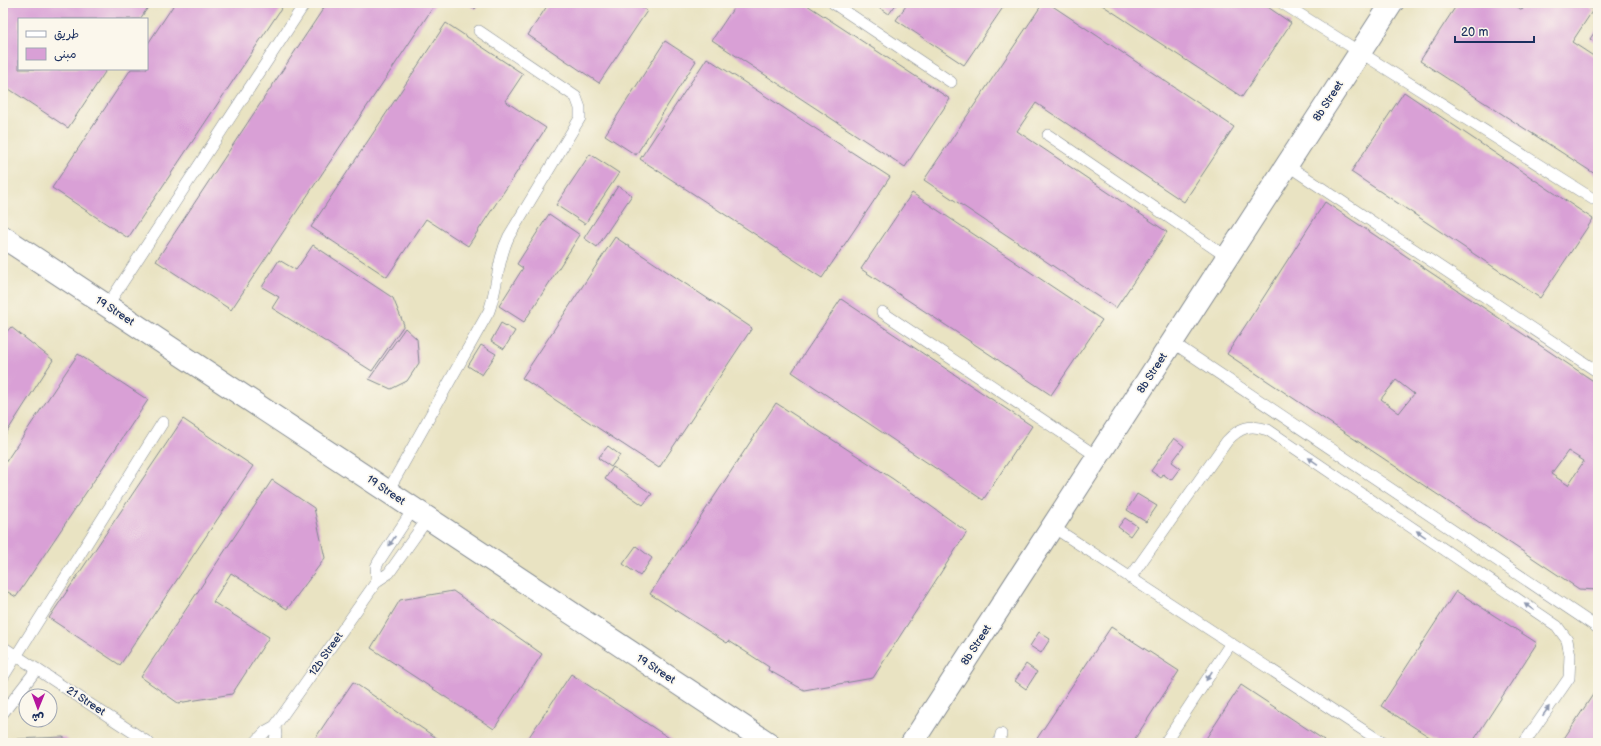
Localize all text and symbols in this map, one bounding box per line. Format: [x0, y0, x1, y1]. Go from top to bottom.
legend [18, 18, 148, 70]
scale bar [1455, 18, 1534, 44]
text: 20 m [1461, 25, 1488, 40]
text: طريق [54, 27, 79, 42]
text: مبنى [54, 47, 77, 62]
street label: 8b Street [1310, 78, 1346, 124]
street label: 19 Street [93, 294, 137, 329]
street label: 8b Street [1134, 350, 1170, 396]
one-way arrow [1308, 457, 1318, 465]
street label: 19 Street [364, 472, 408, 508]
one-way arrow [1416, 530, 1426, 538]
one-way arrow [388, 536, 396, 546]
one-way arrow [1523, 603, 1535, 610]
street label: 8b Street [958, 622, 994, 668]
street label: 12b Street [306, 629, 346, 678]
street label: 19 Street [634, 652, 678, 687]
one-way arrow [1205, 670, 1213, 681]
street label: 21 Street [64, 684, 108, 719]
north arrow [18, 688, 58, 728]
one-way arrow [1542, 706, 1550, 716]
text: ش [32, 711, 44, 724]

